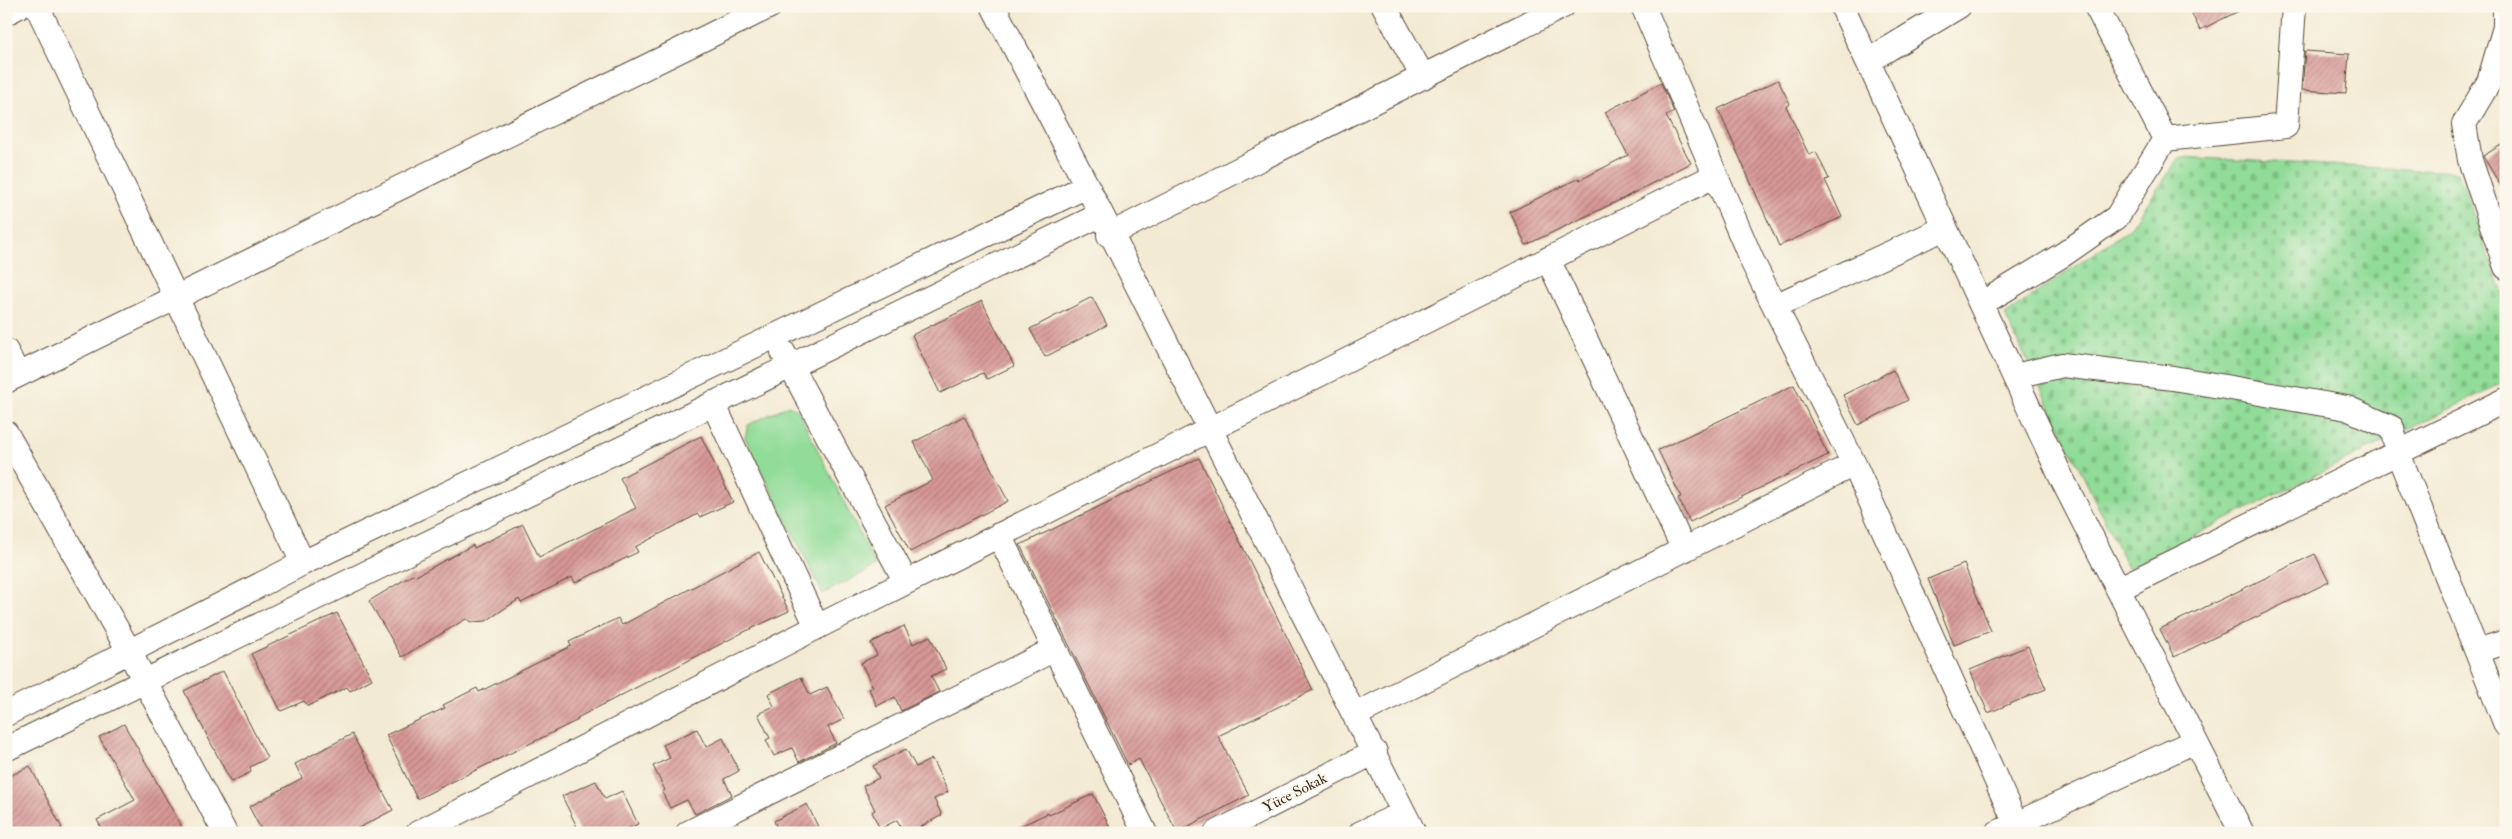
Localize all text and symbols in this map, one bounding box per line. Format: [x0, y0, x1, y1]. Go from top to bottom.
street label: Yüce Sokak [1260, 769, 1330, 817]

